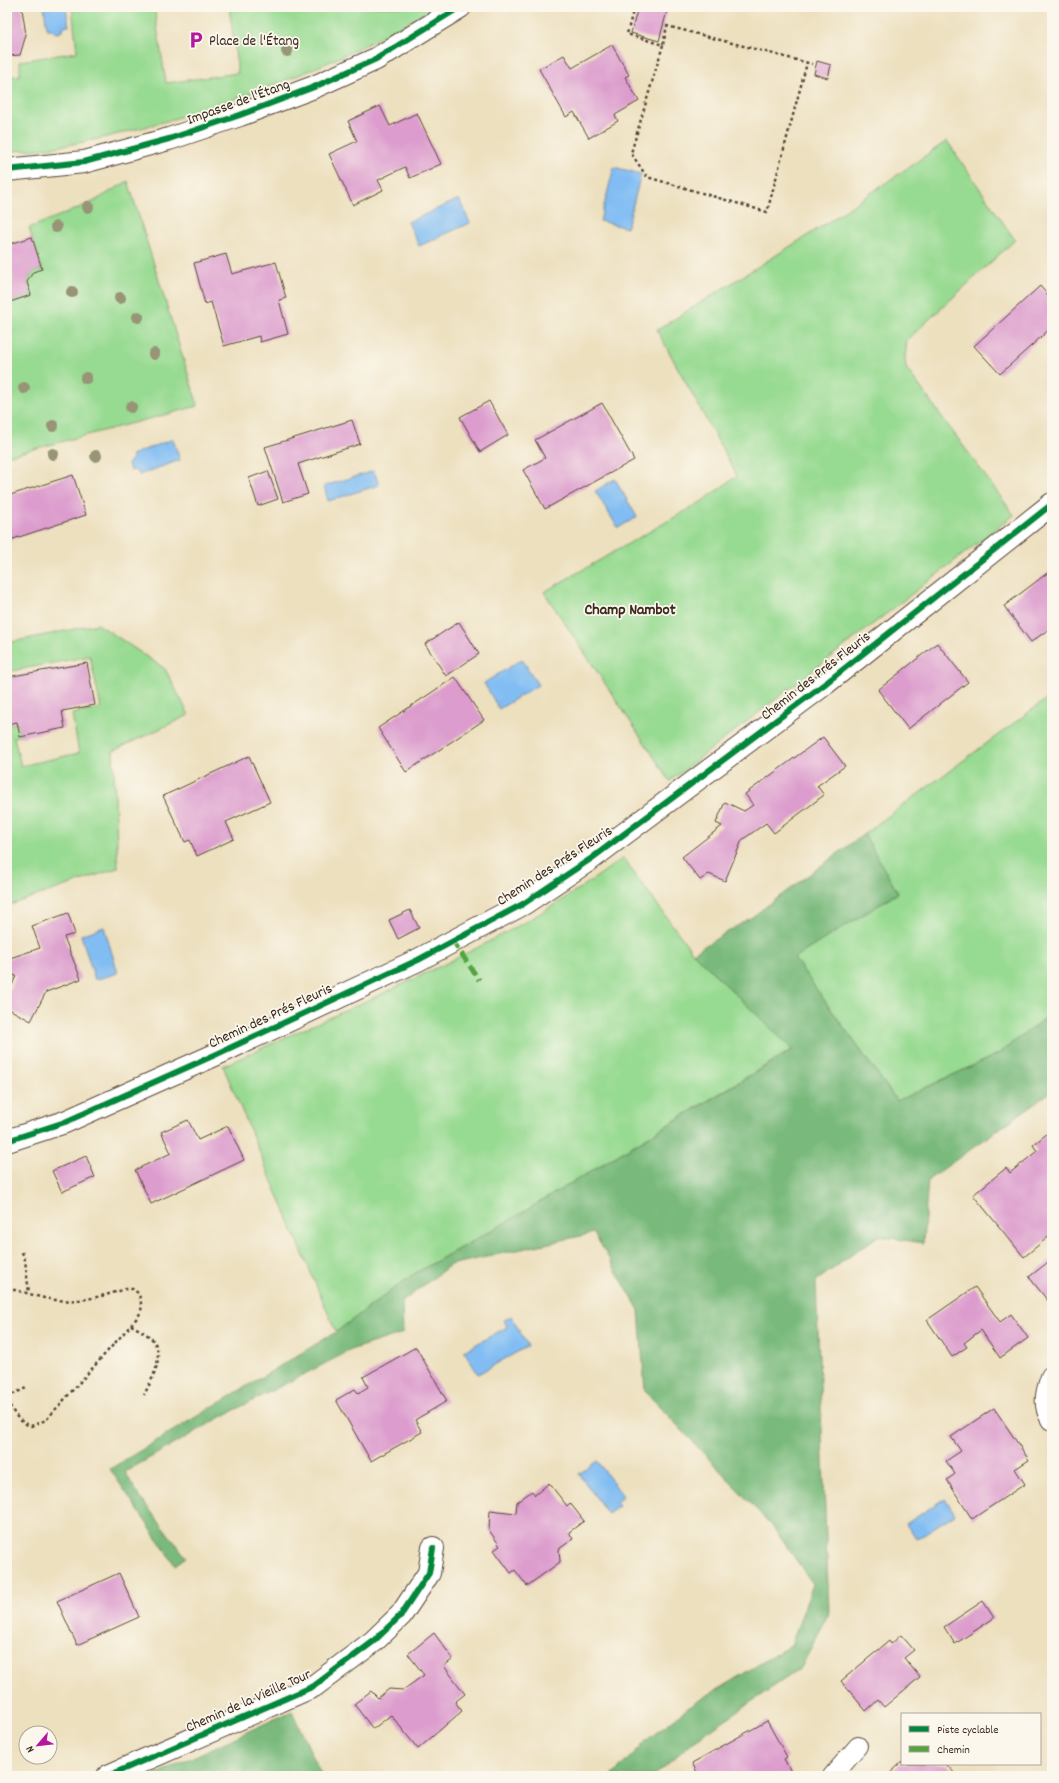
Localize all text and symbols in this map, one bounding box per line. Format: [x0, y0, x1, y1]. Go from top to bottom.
parking icon: Place de l'Étang [186, 30, 206, 50]
place label: Place de l'Étang [209, 31, 299, 53]
street label: Impasse de l'Étang [184, 74, 293, 132]
district label: Champ Nambot [584, 599, 676, 622]
street label: Chemin des Prés Fleuris [757, 627, 876, 727]
street label: Chemin des Prés Fleuris [493, 821, 617, 912]
street label: Chemin des Prés Fleuris [205, 978, 336, 1055]
street label: Chemin de la Vieille Tour [183, 1664, 315, 1739]
legend [901, 1713, 1041, 1765]
text: Piste cyclable [937, 1722, 998, 1739]
north arrow [18, 1725, 58, 1765]
text: N [22, 1742, 39, 1755]
text: Chemin [937, 1742, 970, 1759]

